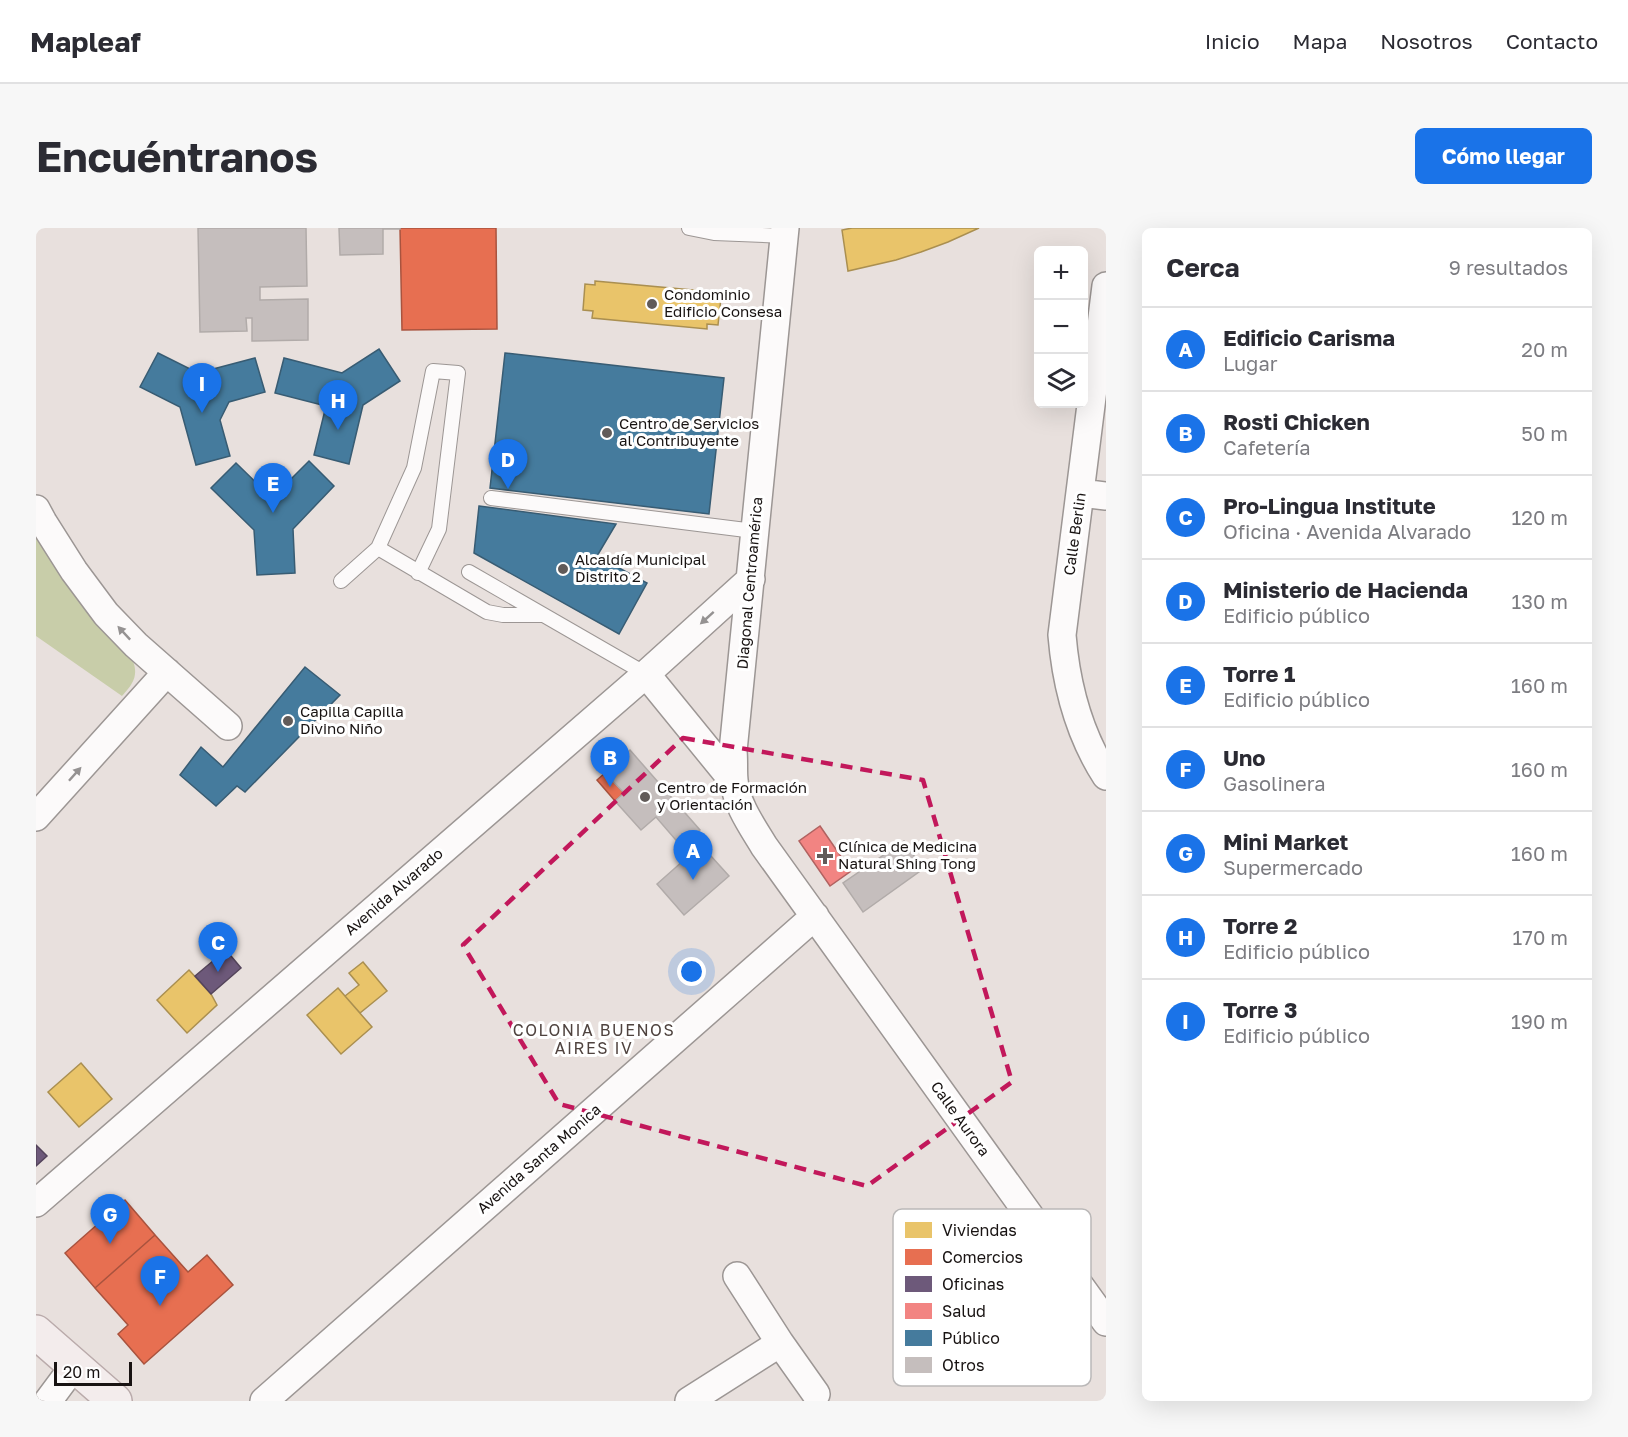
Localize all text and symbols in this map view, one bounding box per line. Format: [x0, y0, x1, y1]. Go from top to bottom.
text: Mapleaf [30, 25, 141, 58]
text: Inicio [1205, 28, 1260, 54]
text: Mapa [1293, 28, 1347, 54]
text: Nosotros [1380, 28, 1473, 54]
text: Contacto [1506, 28, 1598, 54]
button: Cómo llegar [1415, 128, 1592, 184]
text: Encuéntranos [36, 131, 318, 181]
map controls [1034, 246, 1088, 408]
button: + [1034, 246, 1088, 300]
text: Cerca [1166, 252, 1240, 283]
text: 9 resultados [1449, 255, 1568, 279]
place label: Condominio Edificio Consesa [664, 285, 782, 320]
marker: Condominio Edificio Consesa [645, 297, 659, 311]
button: − [1034, 300, 1088, 354]
text: Edificio Carisma [1223, 324, 1395, 351]
text: A [1178, 337, 1193, 361]
text: 20 m [1521, 337, 1568, 361]
text: Lugar [1223, 351, 1278, 375]
button: layers [1034, 354, 1088, 408]
pin: I [182, 364, 222, 413]
pin: H [318, 380, 358, 430]
text: Rosti Chicken [1223, 408, 1370, 435]
place label: Centro de Servicios al Contribuyente [619, 414, 759, 449]
text: B [1178, 421, 1193, 445]
text: 50 m [1521, 421, 1568, 445]
marker: Centro de Servicios al Contribuyente [600, 426, 614, 440]
text: Cafetería [1223, 435, 1311, 459]
pin: D [488, 440, 528, 489]
pin: E [254, 464, 292, 513]
street label: Calle Berlin [1059, 491, 1089, 576]
text: Pro-Lingua Institute [1223, 492, 1436, 519]
street label: Diagonal Centroamérica [732, 496, 766, 670]
text: C [1178, 505, 1193, 529]
text: 120 m [1512, 505, 1568, 529]
text: Oficina · Avenida Alvarado [1223, 519, 1471, 543]
place label: Alcaldía Municipal Distrito 2 [575, 550, 706, 585]
marker: Alcaldía Municipal Distrito 2 [556, 562, 570, 576]
text: Ministerio de Hacienda [1223, 576, 1468, 603]
text: D [1178, 589, 1193, 613]
text: 130 m [1512, 589, 1568, 613]
text: Edificio público [1223, 603, 1370, 627]
one-way arrow [700, 611, 715, 625]
one-way arrow [117, 625, 131, 640]
text: Torre 1 [1223, 660, 1295, 687]
text: E [1179, 673, 1192, 697]
text: 160 m [1511, 673, 1568, 697]
text: Edificio público [1223, 687, 1370, 711]
place label: Capilla Capilla Divino Niño [300, 702, 404, 737]
marker: Capilla Capilla Divino Niño [281, 714, 295, 728]
pin: B [590, 738, 630, 787]
text: Uno [1223, 744, 1266, 771]
text: F [1180, 757, 1191, 781]
text: 160 m [1511, 757, 1568, 781]
one-way arrow [68, 767, 81, 782]
text: Gasolinera [1223, 771, 1326, 795]
place label: Centro de Formación y Orientación [657, 778, 807, 813]
marker: Centro de Formación y Orientación [638, 790, 652, 804]
text: Mini Market [1223, 828, 1348, 855]
pin: A [674, 830, 712, 880]
place label: Clínica de Medicina Natural Shing Tong [838, 837, 977, 872]
text: G [1178, 841, 1193, 865]
text: 160 m [1511, 841, 1568, 865]
street label: Avenida Alvarado [341, 844, 446, 939]
marker: Clínica de Medicina Natural Shing Tong [816, 847, 834, 865]
text: Supermercado [1223, 855, 1363, 879]
text: Torre 2 [1223, 912, 1297, 939]
pin: C [198, 922, 237, 972]
text: H [1178, 925, 1193, 949]
text: 170 m [1513, 925, 1568, 949]
text: Edificio público [1223, 939, 1370, 963]
your location [677, 957, 706, 986]
text: Torre 3 [1223, 996, 1297, 1023]
text: I [1182, 1009, 1189, 1033]
text: 190 m [1511, 1009, 1568, 1033]
district label: COLONIA BUENOS AIRES IV [513, 1020, 675, 1058]
text: Edificio público [1223, 1023, 1370, 1047]
street label: Calle Aurora [928, 1077, 994, 1159]
street label: Avenida Santa Monica [473, 1100, 604, 1217]
pin: G [90, 1194, 130, 1244]
legend [893, 1209, 1091, 1386]
text: Viviendas [942, 1220, 1017, 1240]
text: Comercios [942, 1247, 1023, 1267]
pin: F [140, 1256, 180, 1306]
text: Oficinas [942, 1274, 1004, 1294]
text: Salud [942, 1301, 986, 1321]
text: Público [942, 1328, 1000, 1348]
text: Otros [942, 1355, 984, 1375]
scale bar [54, 1359, 132, 1386]
text: 20 m [63, 1362, 100, 1382]

